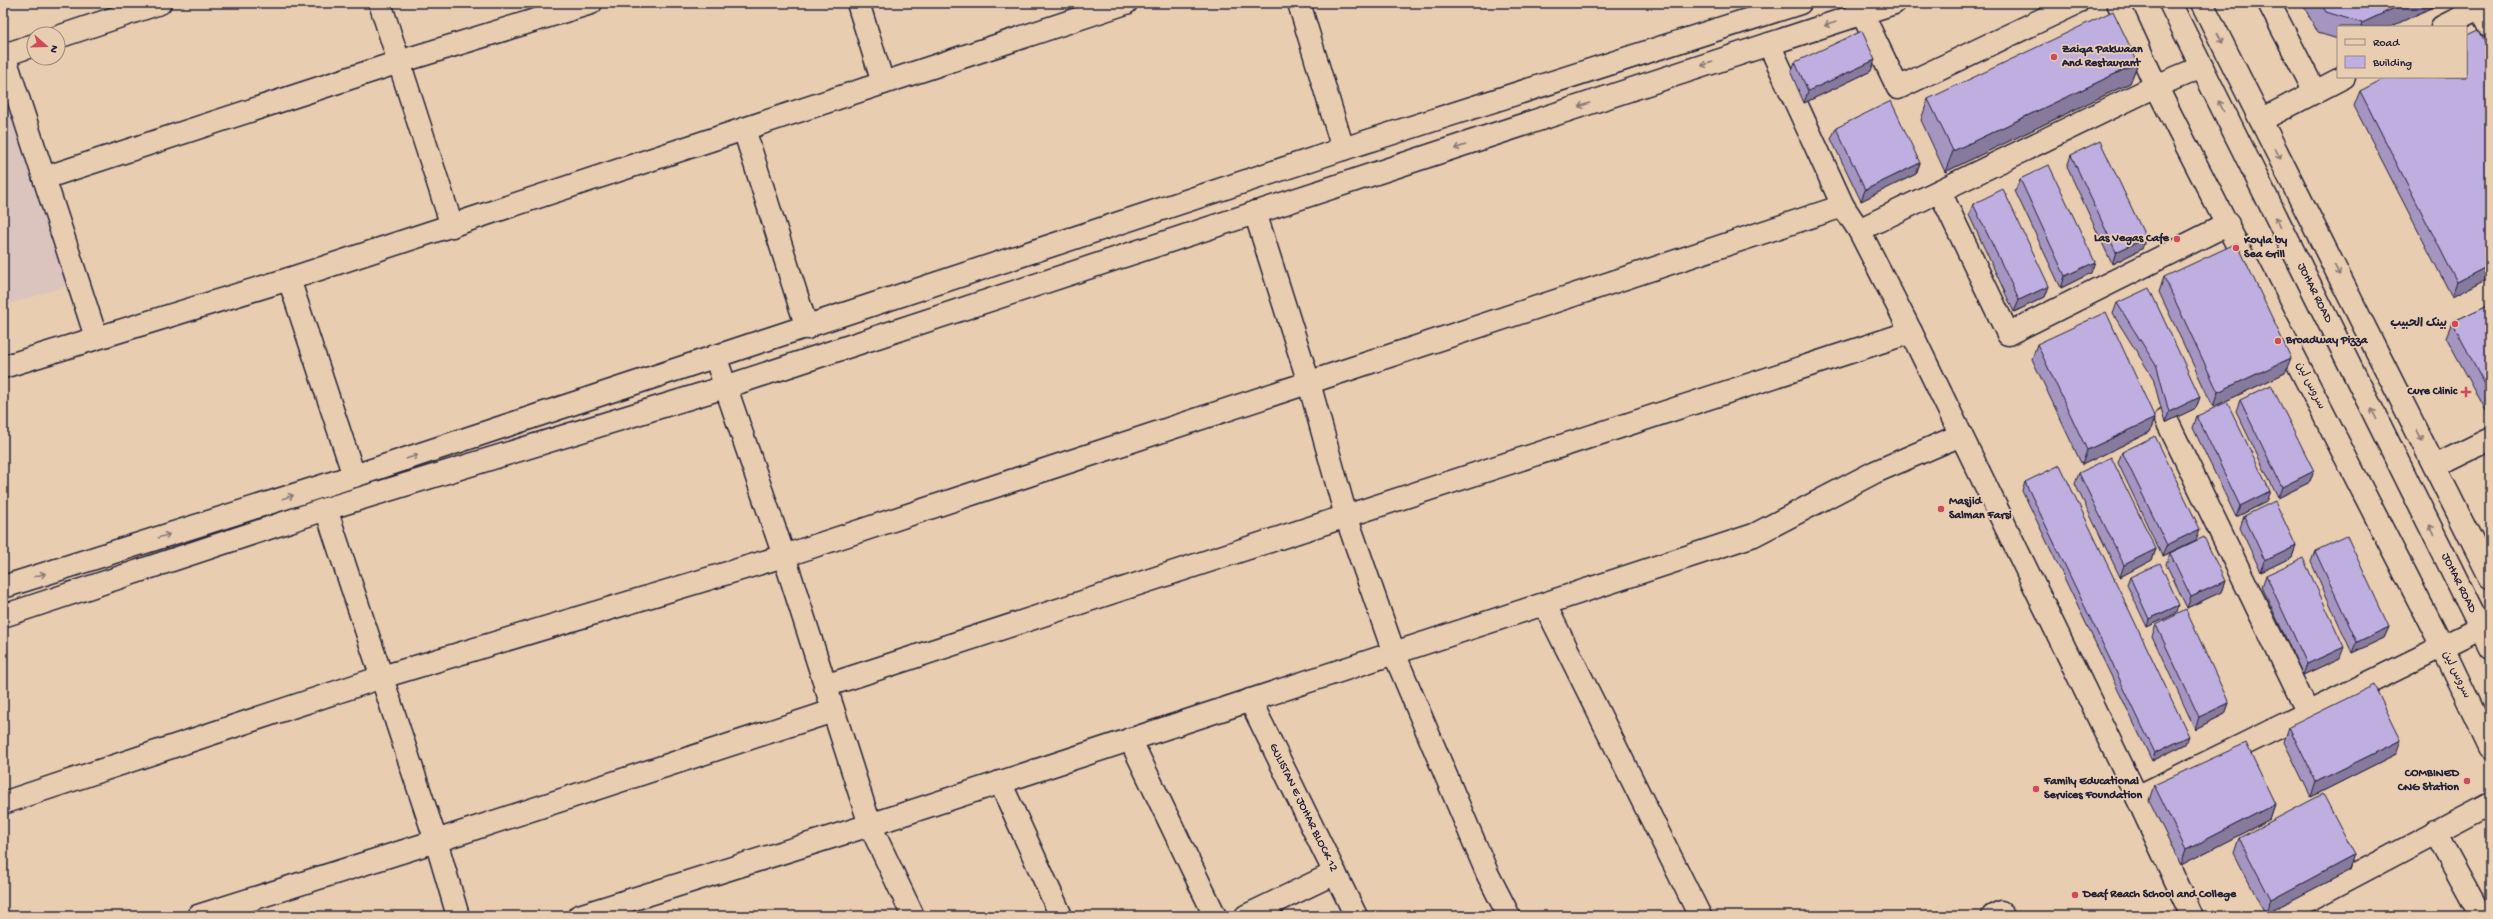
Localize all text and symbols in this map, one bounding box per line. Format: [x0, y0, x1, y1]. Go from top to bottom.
one-way arrow [1825, 20, 1837, 28]
north arrow [26, 26, 66, 66]
legend [2337, 26, 2467, 78]
one-way arrow [2217, 32, 2224, 44]
text: Road [2373, 37, 2400, 51]
text: N [47, 43, 60, 54]
place label: Zaiqa Pakwaan And Restaurant [2061, 43, 2143, 71]
marker: Zaiqa Pakwaan And Restaurant [2049, 52, 2059, 62]
text: Building [2372, 57, 2412, 71]
one-way arrow [1701, 61, 1714, 68]
one-way arrow [2217, 100, 2224, 112]
one-way arrow [1578, 102, 1590, 110]
one-way arrow [1454, 144, 1467, 151]
one-way arrow [2275, 148, 2282, 160]
one-way arrow [2274, 217, 2281, 229]
place label: Las Vegas Cafe [2094, 232, 2170, 246]
marker: Las Vegas Cafe [2172, 234, 2182, 244]
place label: Koyla by Sea Grill [2243, 234, 2287, 262]
marker: Koyla by Sea Grill [2231, 243, 2241, 253]
street label: JOHAR ROAD [2293, 261, 2335, 326]
one-way arrow [2333, 264, 2341, 276]
place label: بينک الحبيب [2390, 317, 2447, 331]
marker: بينک الحبيب [2450, 319, 2460, 329]
place label: Broadway Pizza [2285, 334, 2369, 348]
marker: Broadway Pizza [2273, 336, 2283, 346]
street label: سروس لین [2292, 360, 2328, 412]
place label: Cure Clinic [2406, 385, 2458, 399]
marker: Cure Clinic [2460, 386, 2472, 398]
one-way arrow [2370, 408, 2377, 420]
one-way arrow [2417, 430, 2424, 442]
one-way arrow [405, 453, 418, 460]
one-way arrow [282, 493, 295, 500]
place label: Masjid Salman Farsi [1949, 495, 2012, 523]
marker: Masjid Salman Farsi [1936, 504, 1946, 514]
one-way arrow [2428, 524, 2435, 536]
one-way arrow [158, 532, 171, 539]
street label: JOHAR ROAD [2438, 551, 2479, 616]
one-way arrow [34, 571, 47, 578]
street label: سروس لین [2438, 649, 2474, 701]
street label: GULISTAN E JOHAR BLOCK 12 [1265, 741, 1340, 874]
place label: COMBINED CNG Station [2397, 767, 2460, 795]
place label: Family Educational Services Foundation [2043, 775, 2143, 803]
marker: COMBINED CNG Station [2462, 776, 2472, 786]
marker: Family Educational Services Foundation [2031, 784, 2041, 794]
place label: Deaf Reach School and College [2082, 888, 2237, 902]
marker: Deaf Reach School and College [2070, 890, 2080, 900]

